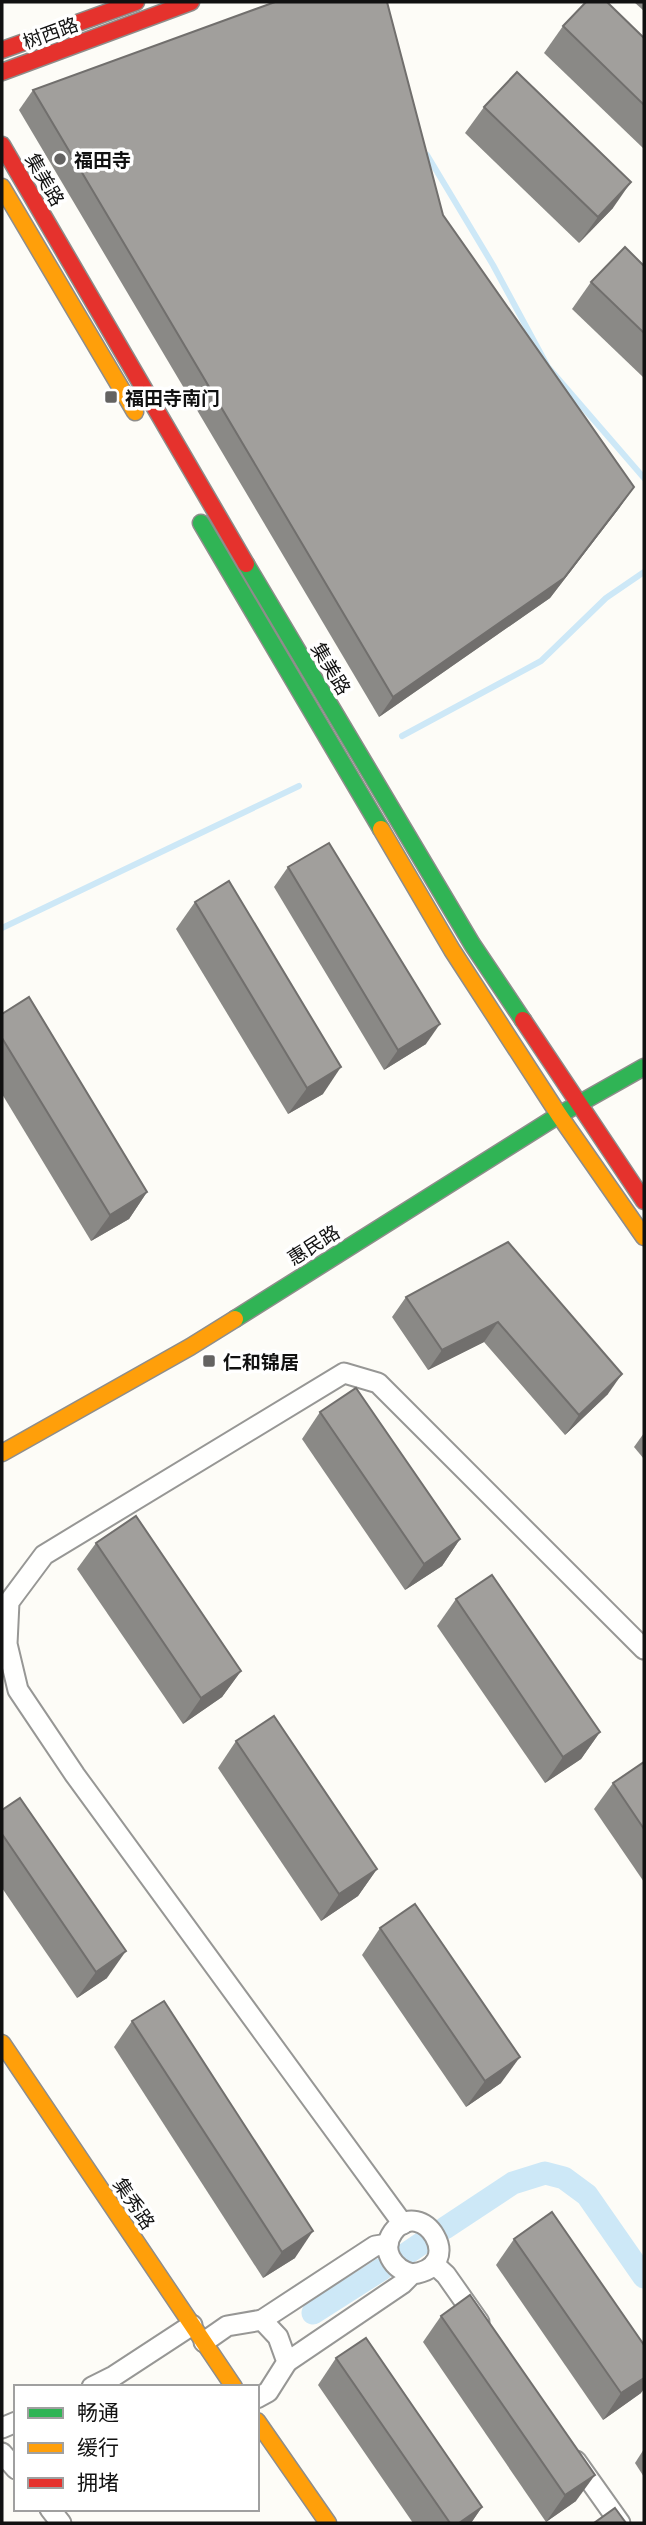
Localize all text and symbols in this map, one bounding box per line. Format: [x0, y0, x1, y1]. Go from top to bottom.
street label: 树西路 [19, 10, 81, 54]
place label: 福田寺 [74, 146, 131, 172]
street label: 集美路 [20, 148, 72, 210]
marker: 福田寺 [52, 151, 68, 167]
place label: 福田寺南门 [125, 384, 220, 410]
marker: 福田寺南门 [103, 389, 119, 405]
street label: 集美路 [306, 637, 358, 699]
street label: 惠民路 [282, 1218, 344, 1270]
place label: 仁和锦居 [223, 1348, 299, 1374]
marker: 仁和锦居 [201, 1353, 217, 1369]
street label: 集秀路 [108, 2172, 162, 2234]
legend [14, 2385, 259, 2511]
text: 畅通 [77, 2397, 119, 2425]
text: 缓行 [77, 2432, 119, 2460]
text: 拥堵 [77, 2467, 119, 2495]

